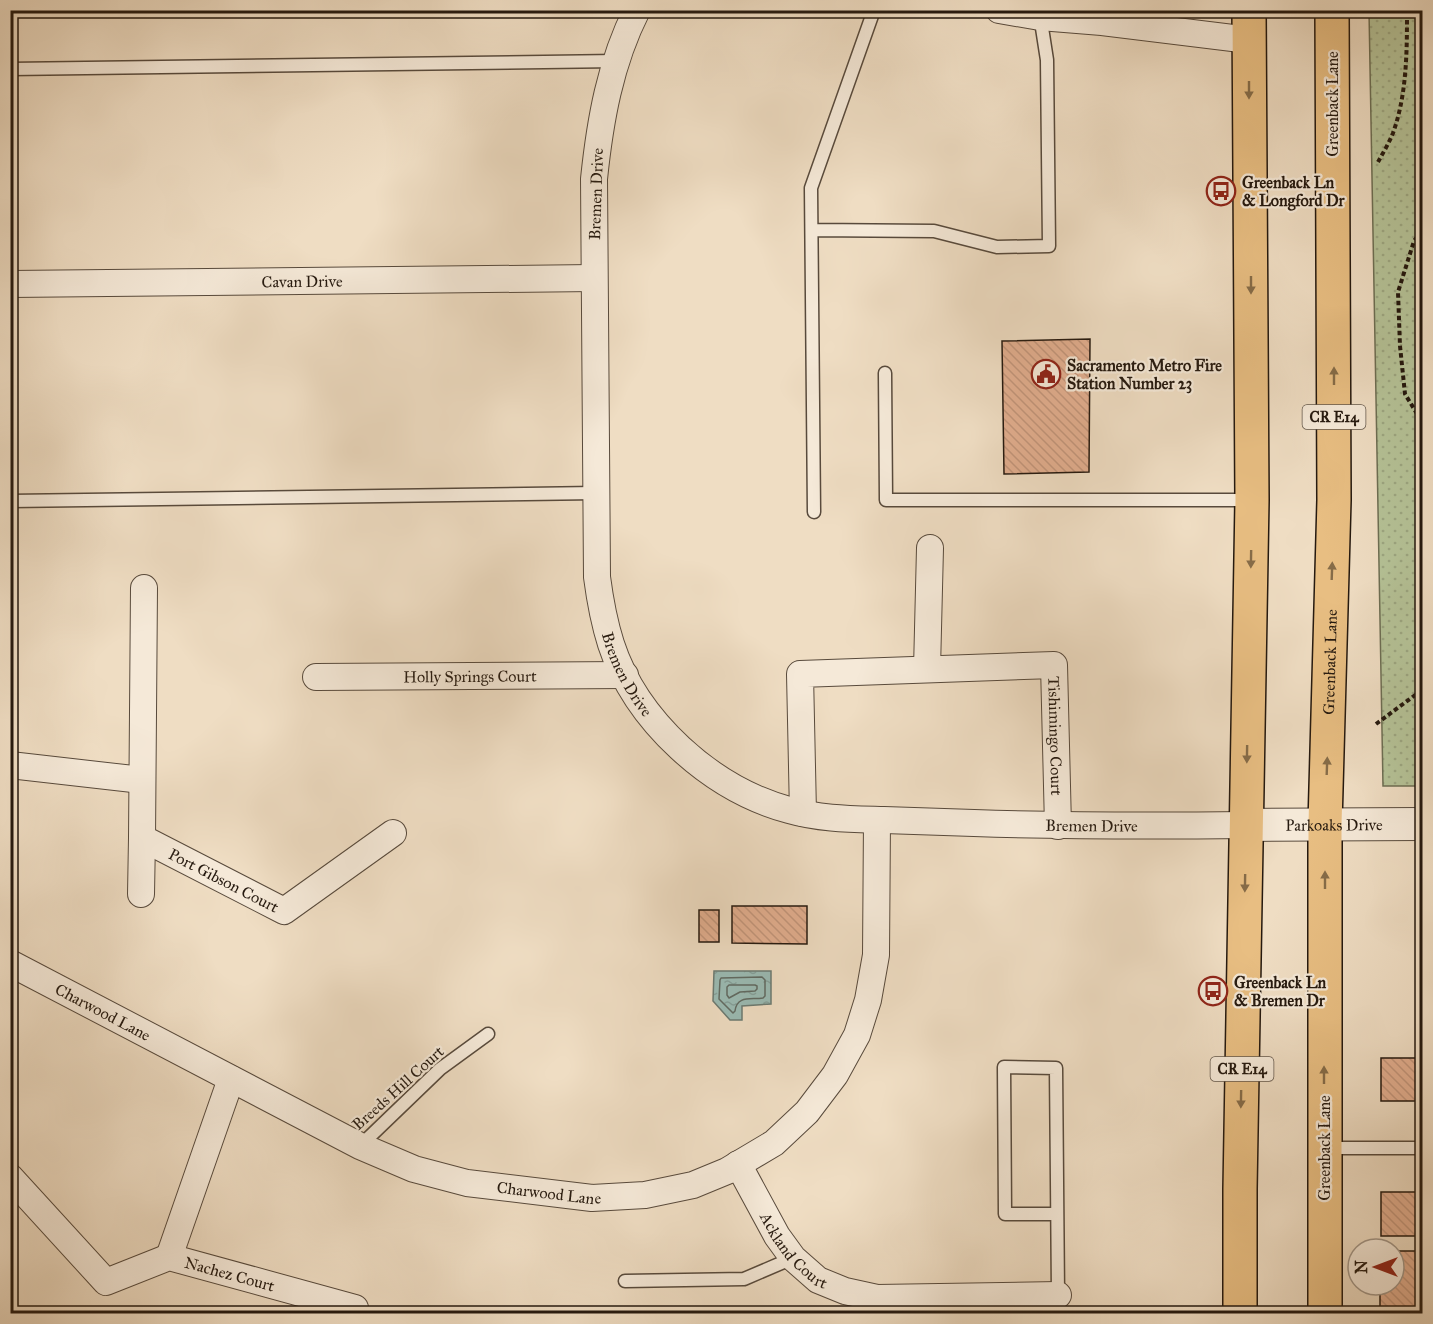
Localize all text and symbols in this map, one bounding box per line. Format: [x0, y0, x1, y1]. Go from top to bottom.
street label: Greenback Lane [1323, 51, 1342, 157]
one-way arrow [1244, 80, 1254, 99]
street label: Bremen Drive [585, 147, 607, 240]
place label: Greenback Ln & Longford Dr [1242, 173, 1346, 211]
bus stop icon: Greenback Ln & Longford Dr [1205, 175, 1237, 207]
street label: Cavan Drive [261, 271, 343, 291]
one-way arrow [1246, 275, 1256, 294]
place label: Sacramento Metro Fire Station Number 23 [1067, 356, 1222, 394]
public building icon: Sacramento Metro Fire Station Number 23 [1030, 358, 1062, 390]
one-way arrow [1329, 366, 1339, 385]
road number: CR E14 [1302, 405, 1366, 429]
one-way arrow [1246, 549, 1256, 568]
one-way arrow [1328, 561, 1337, 580]
street label: Greenback Lane [1319, 609, 1340, 715]
street label: Bremen Drive [598, 630, 657, 720]
street label: Holly Springs Court [403, 666, 537, 686]
street label: Tishimingo Court [1045, 676, 1067, 796]
one-way arrow [1243, 744, 1252, 763]
one-way arrow [1322, 756, 1331, 775]
street label: Bremen Drive [1045, 815, 1138, 835]
street label: Parkoaks Drive [1285, 815, 1383, 834]
street label: Port Gibson Court [166, 844, 282, 916]
one-way arrow [1320, 870, 1330, 889]
one-way arrow [1240, 874, 1250, 893]
place label: Greenback Ln & Bremen Dr [1234, 973, 1326, 1010]
bus stop icon: Greenback Ln & Bremen Dr [1197, 975, 1229, 1007]
street label: Charwood Lane [52, 979, 154, 1045]
street label: Breeds Hill Court [348, 1042, 448, 1134]
road number: CR E14 [1210, 1057, 1274, 1081]
one-way arrow [1319, 1065, 1329, 1084]
one-way arrow [1236, 1090, 1246, 1109]
street label: Greenback Lane [1315, 1095, 1334, 1201]
street label: Charwood Lane [496, 1177, 602, 1208]
street label: Ackland Court [756, 1208, 831, 1292]
north arrow [1346, 1237, 1406, 1297]
street label: Nachez Court [183, 1252, 277, 1295]
text: N [1352, 1260, 1371, 1274]

